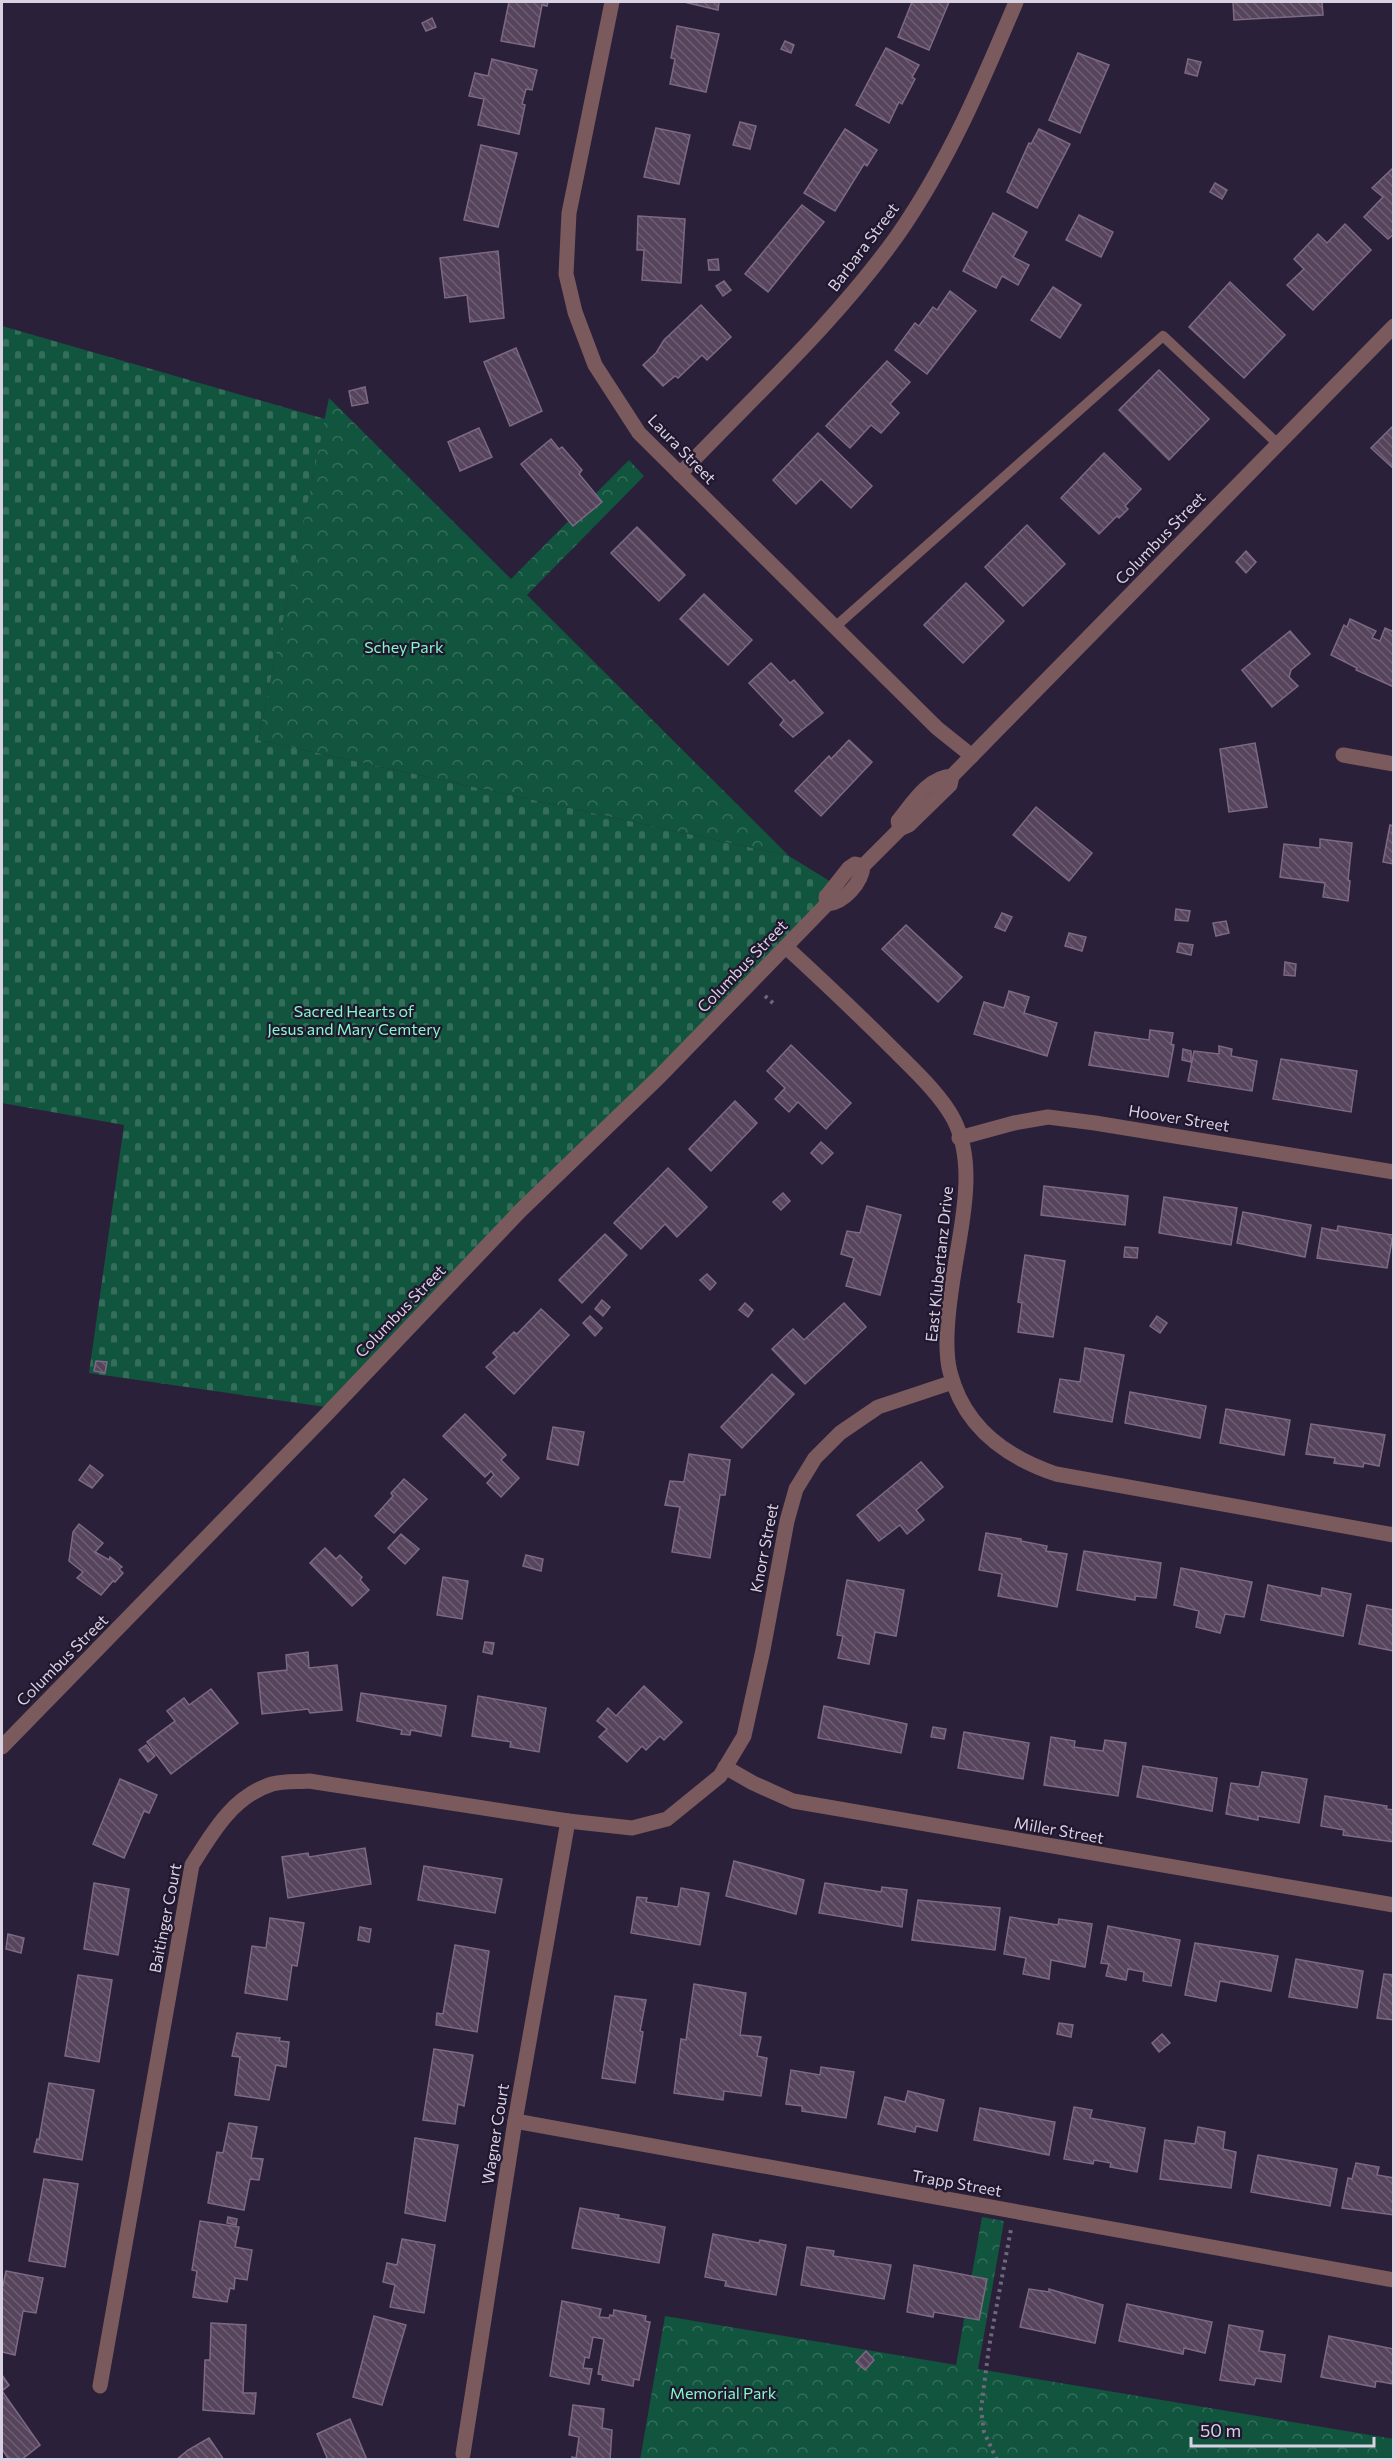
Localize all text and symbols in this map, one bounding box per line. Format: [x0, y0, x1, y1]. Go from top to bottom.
street label: Barbara Street [823, 198, 902, 295]
street label: Laura Street [644, 410, 721, 488]
street label: Columbus Street [1111, 487, 1209, 588]
park label: Schey Park [364, 637, 444, 656]
street label: Columbus Street [693, 915, 791, 1016]
park label: Sacred Hearts of Jesus and Mary Cemtery [267, 1001, 441, 1038]
street label: Hoover Street [1127, 1100, 1231, 1135]
street label: East Klubertanz Drive [921, 1185, 956, 1343]
street label: Columbus Street [351, 1260, 449, 1361]
street label: Knorr Street [746, 1501, 782, 1594]
street label: Columbus Street [12, 1610, 112, 1709]
street label: Miller Street [1013, 1812, 1106, 1847]
street label: Baitinger Court [145, 1861, 185, 1974]
street label: Wagner Court [477, 2082, 512, 2186]
street label: Trapp Street [911, 2165, 1004, 2200]
park label: Memorial Park [670, 2383, 777, 2402]
scale bar [1191, 2410, 1374, 2448]
text: 50 m [1200, 2419, 1241, 2441]

